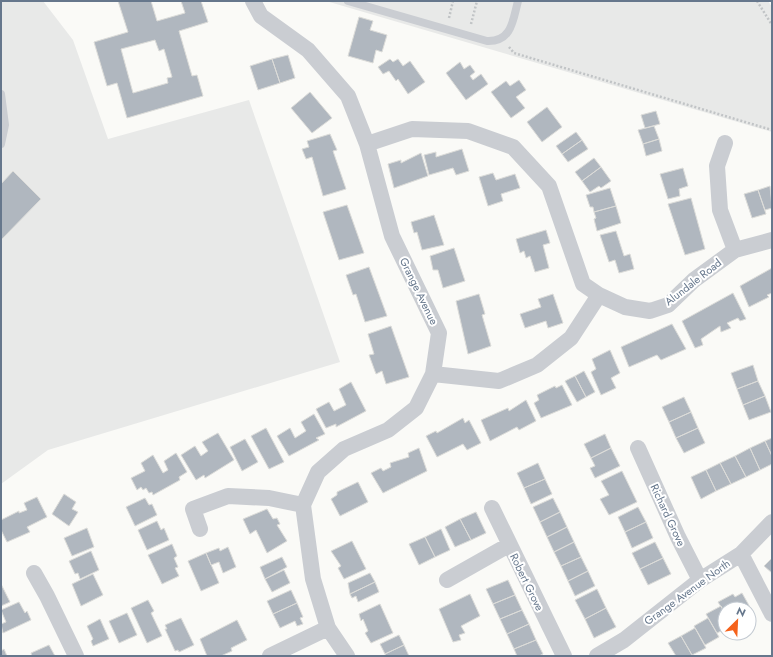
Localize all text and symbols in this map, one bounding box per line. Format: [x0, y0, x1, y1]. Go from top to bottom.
street label: Grange Avenue [396, 255, 442, 328]
street label: Alundale Road [661, 255, 725, 309]
street label: Richard Grove [647, 481, 690, 549]
street label: Robert Grove [506, 551, 548, 614]
street label: Grange Avenue North [641, 555, 733, 629]
north arrow [717, 601, 757, 641]
text: N [734, 603, 748, 621]

